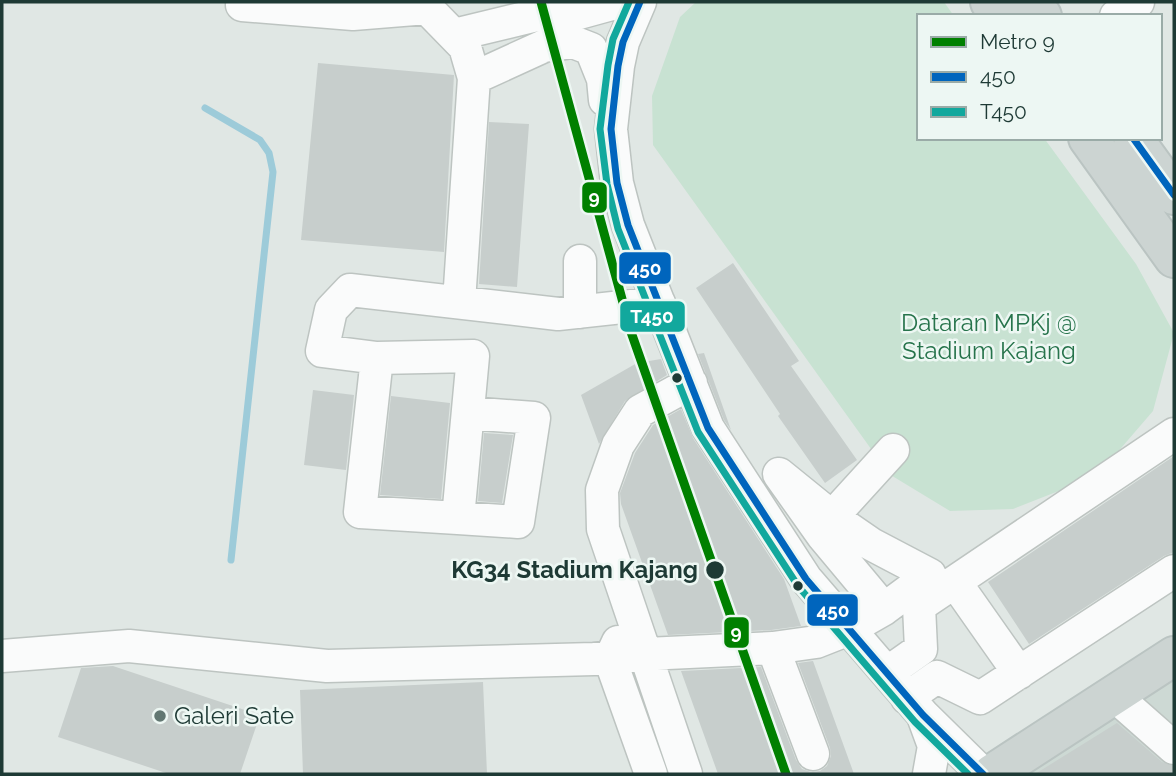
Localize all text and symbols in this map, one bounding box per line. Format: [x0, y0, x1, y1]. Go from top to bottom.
legend [917, 14, 1162, 140]
text: Metro 9 [980, 29, 1055, 54]
text: 450 [980, 64, 1016, 89]
text: T450 [980, 99, 1027, 124]
line badge: 9 [581, 181, 608, 214]
text: 9 [588, 186, 600, 208]
line badge: 450 [618, 251, 672, 285]
text: 450 [628, 257, 662, 279]
line badge: T450 [619, 300, 686, 333]
text: T450 [630, 305, 674, 327]
park label: Dataran MPKj @ Stadium Kajang [901, 308, 1077, 365]
unlabelled marker [670, 371, 684, 385]
place label: KG34 Stadium Kajang [451, 555, 698, 584]
marker: KG34 Stadium Kajang [704, 559, 726, 581]
unlabelled marker [791, 579, 805, 593]
line badge: 450 [806, 593, 859, 627]
text: 450 [816, 599, 850, 621]
line badge: 9 [723, 616, 750, 649]
text: 9 [730, 621, 742, 643]
place label: Galeri Sate [174, 701, 294, 730]
marker: Galeri Sate [152, 708, 168, 724]

